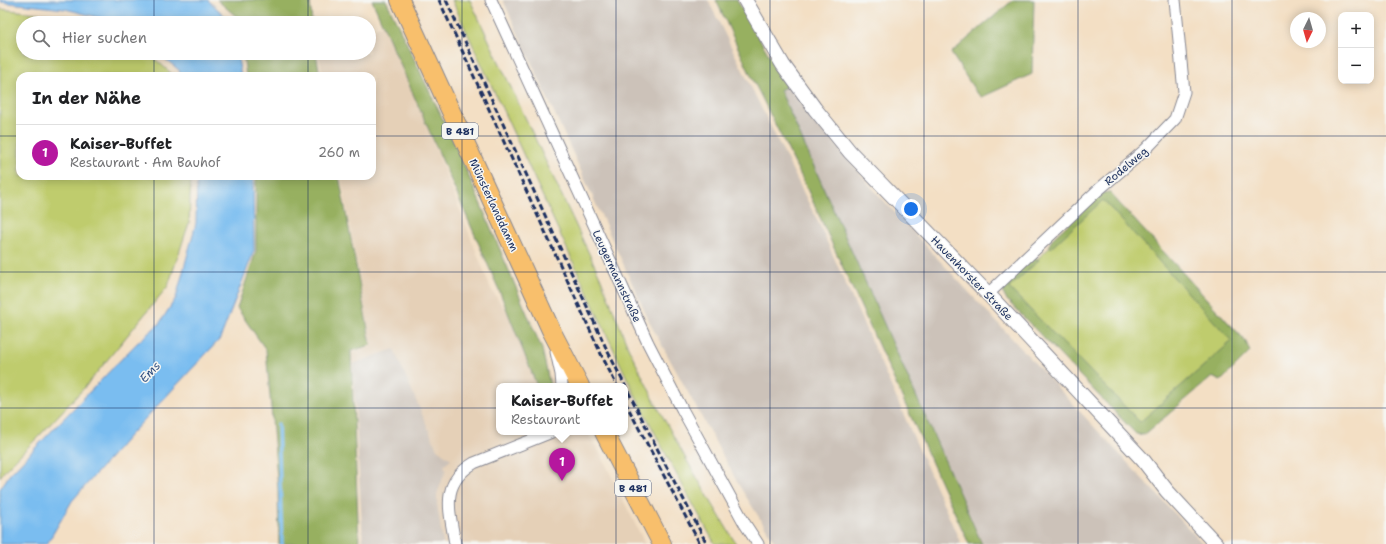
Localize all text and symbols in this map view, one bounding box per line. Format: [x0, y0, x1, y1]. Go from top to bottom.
north arrow [1290, 12, 1326, 48]
map controls [1338, 12, 1374, 84]
button: + [1338, 12, 1374, 48]
search box [16, 16, 376, 60]
icon: search [30, 27, 52, 49]
text: Hier suchen [62, 28, 147, 48]
button: − [1338, 48, 1374, 84]
text: In der Nähe [32, 87, 141, 109]
road number: B 481 [442, 123, 478, 139]
text: Kaiser-Buffet [70, 134, 172, 154]
text: 1 [42, 144, 48, 161]
text: 260 m [318, 144, 360, 161]
street label: Rodelweg [1101, 144, 1151, 189]
text: Restaurant · Am Bauhof [70, 154, 220, 171]
street label: Münsterlanddamm [465, 156, 522, 254]
your location [901, 199, 921, 219]
street label: Leugermannstraße [589, 228, 645, 325]
street label: Hauenhorster Straße [927, 233, 1016, 324]
water label: Ems [136, 358, 164, 386]
popup [496, 383, 628, 435]
text: Kaiser-Buffet [511, 391, 613, 411]
text: Restaurant [511, 411, 581, 428]
pin: 1 [549, 448, 575, 481]
road number: B 481 [615, 480, 651, 496]

